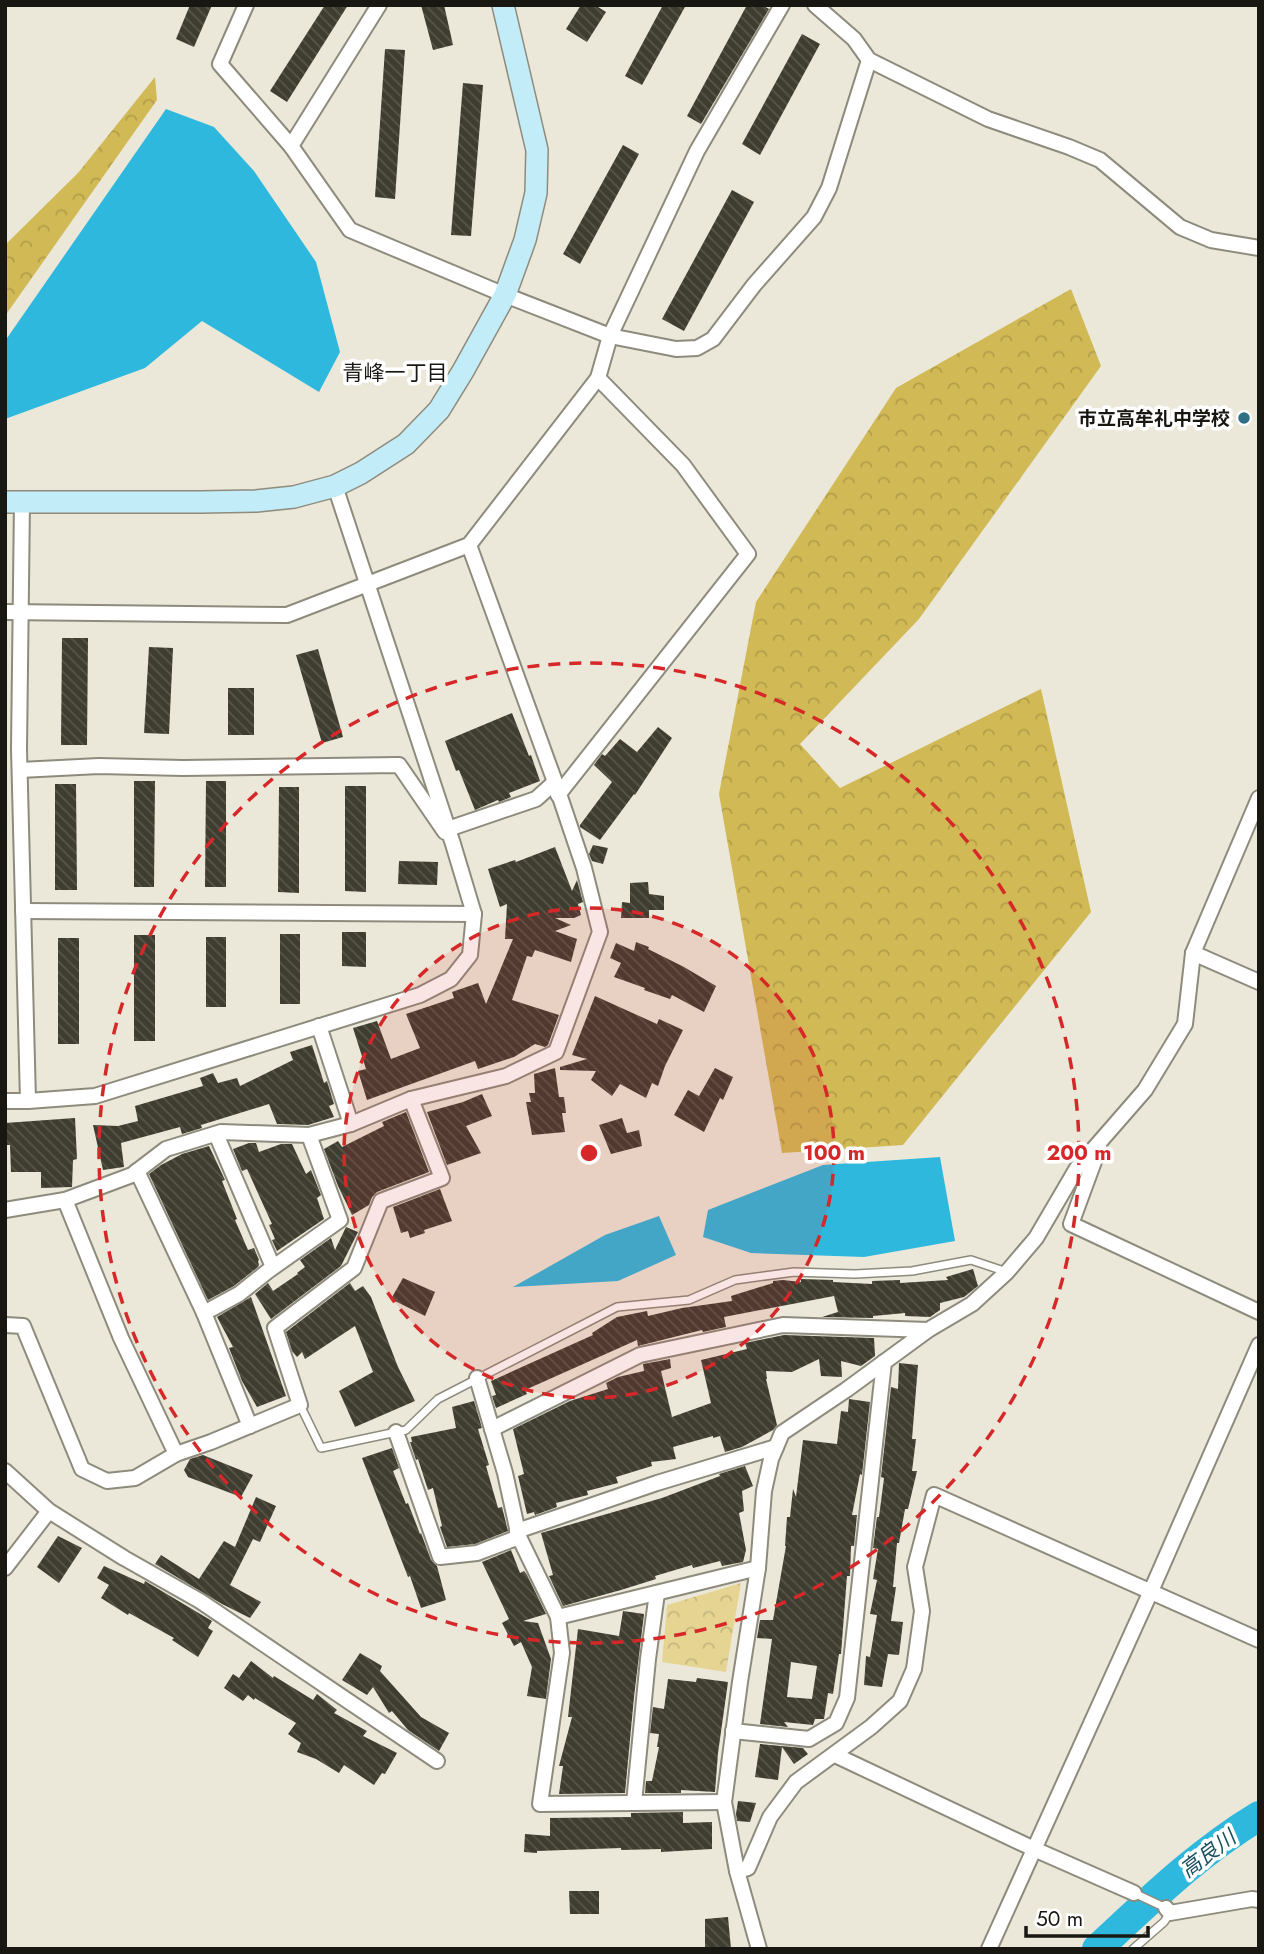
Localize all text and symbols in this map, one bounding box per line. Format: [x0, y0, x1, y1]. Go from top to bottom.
district label: 青峰一丁目 [343, 358, 448, 388]
place label: 市立高牟礼中学校 [1078, 405, 1230, 432]
marker: 市立高牟礼中学校 [1236, 410, 1252, 426]
text: 100 m [803, 1138, 865, 1168]
text: 200 m [1046, 1138, 1112, 1168]
centre of rings [577, 1141, 601, 1165]
water label: 高良川 [1174, 1822, 1244, 1885]
scale bar [1026, 1895, 1148, 1939]
text: 50 m [1036, 1904, 1083, 1934]

